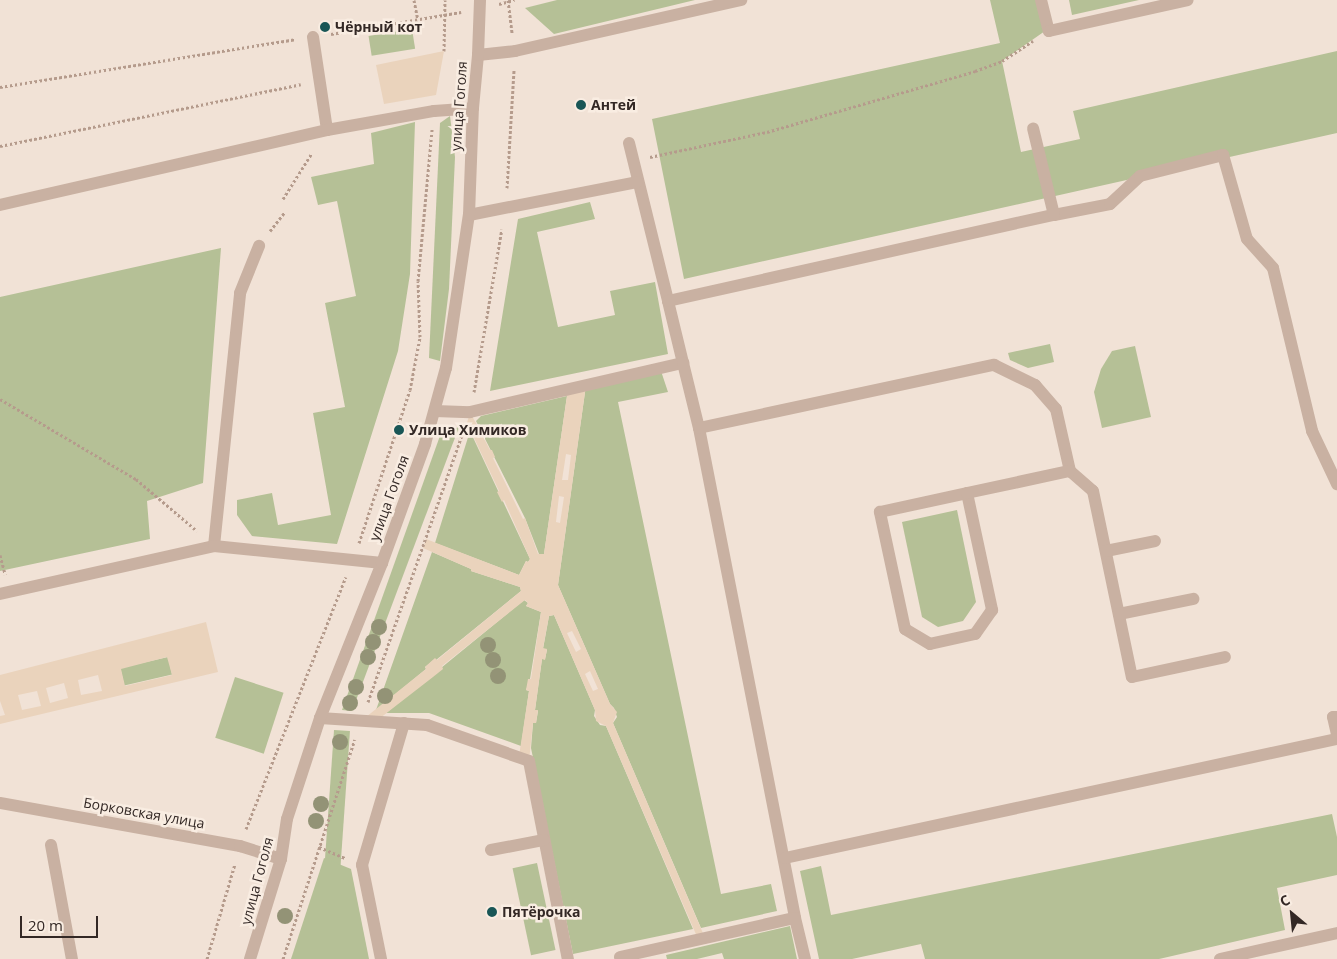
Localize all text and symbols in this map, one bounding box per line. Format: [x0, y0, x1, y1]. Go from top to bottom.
place label: Чёрный кот [335, 19, 422, 35]
marker: Чёрный кот [319, 21, 331, 33]
street label: улица Гоголя [447, 61, 471, 151]
place label: Антей [591, 97, 636, 113]
marker: Антей [575, 99, 587, 111]
place label: Улица Химиков [409, 422, 527, 438]
marker: Улица Химиков [393, 424, 405, 436]
street label: улица Гоголя [366, 453, 412, 543]
street label: Борковская улица [82, 794, 206, 832]
street label: улица Гоголя [237, 835, 277, 927]
north arrow [1267, 889, 1317, 939]
text: С [1276, 890, 1293, 911]
place label: Пятёрочка [502, 904, 581, 920]
scale bar [22, 906, 100, 938]
marker: Пятёрочка [486, 906, 498, 918]
text: 20 m [28, 915, 63, 935]

